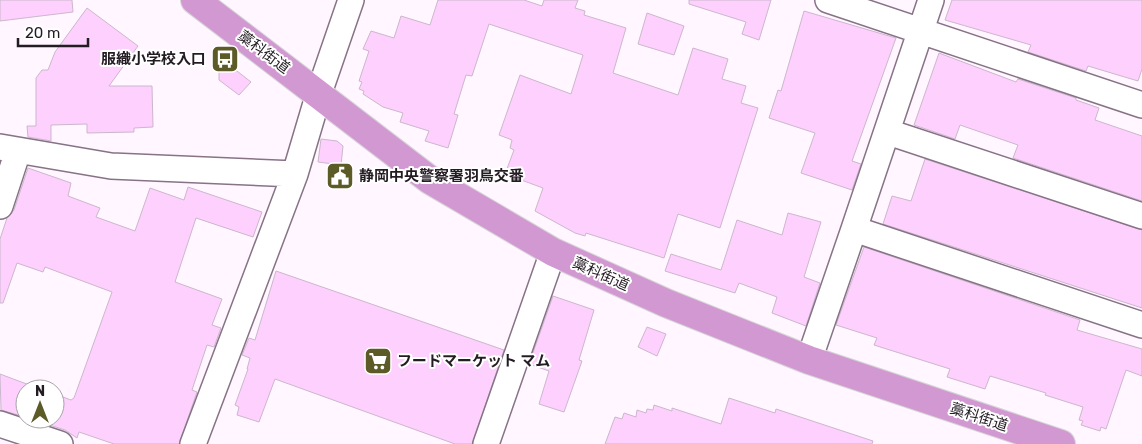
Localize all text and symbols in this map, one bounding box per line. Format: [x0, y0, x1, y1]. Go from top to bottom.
scale bar [18, 15, 88, 47]
text: 20 m [25, 24, 60, 42]
street label: 藁科街道 [235, 27, 293, 77]
bus stop icon: 服織小学校入口 [210, 44, 240, 74]
place label: 服織小学校入口 [101, 50, 206, 68]
public building icon: 静岡中央警察署羽鳥交番 [325, 161, 355, 191]
place label: 静岡中央警察署羽鳥交番 [359, 167, 524, 185]
street label: 藁科街道 [570, 254, 632, 294]
supermarket icon: フードマーケット マム [363, 346, 393, 376]
place label: フードマーケット マム [397, 352, 550, 370]
north arrow [15, 379, 65, 429]
text: N [35, 383, 45, 400]
street label: 藁科街道 [948, 399, 1010, 435]

